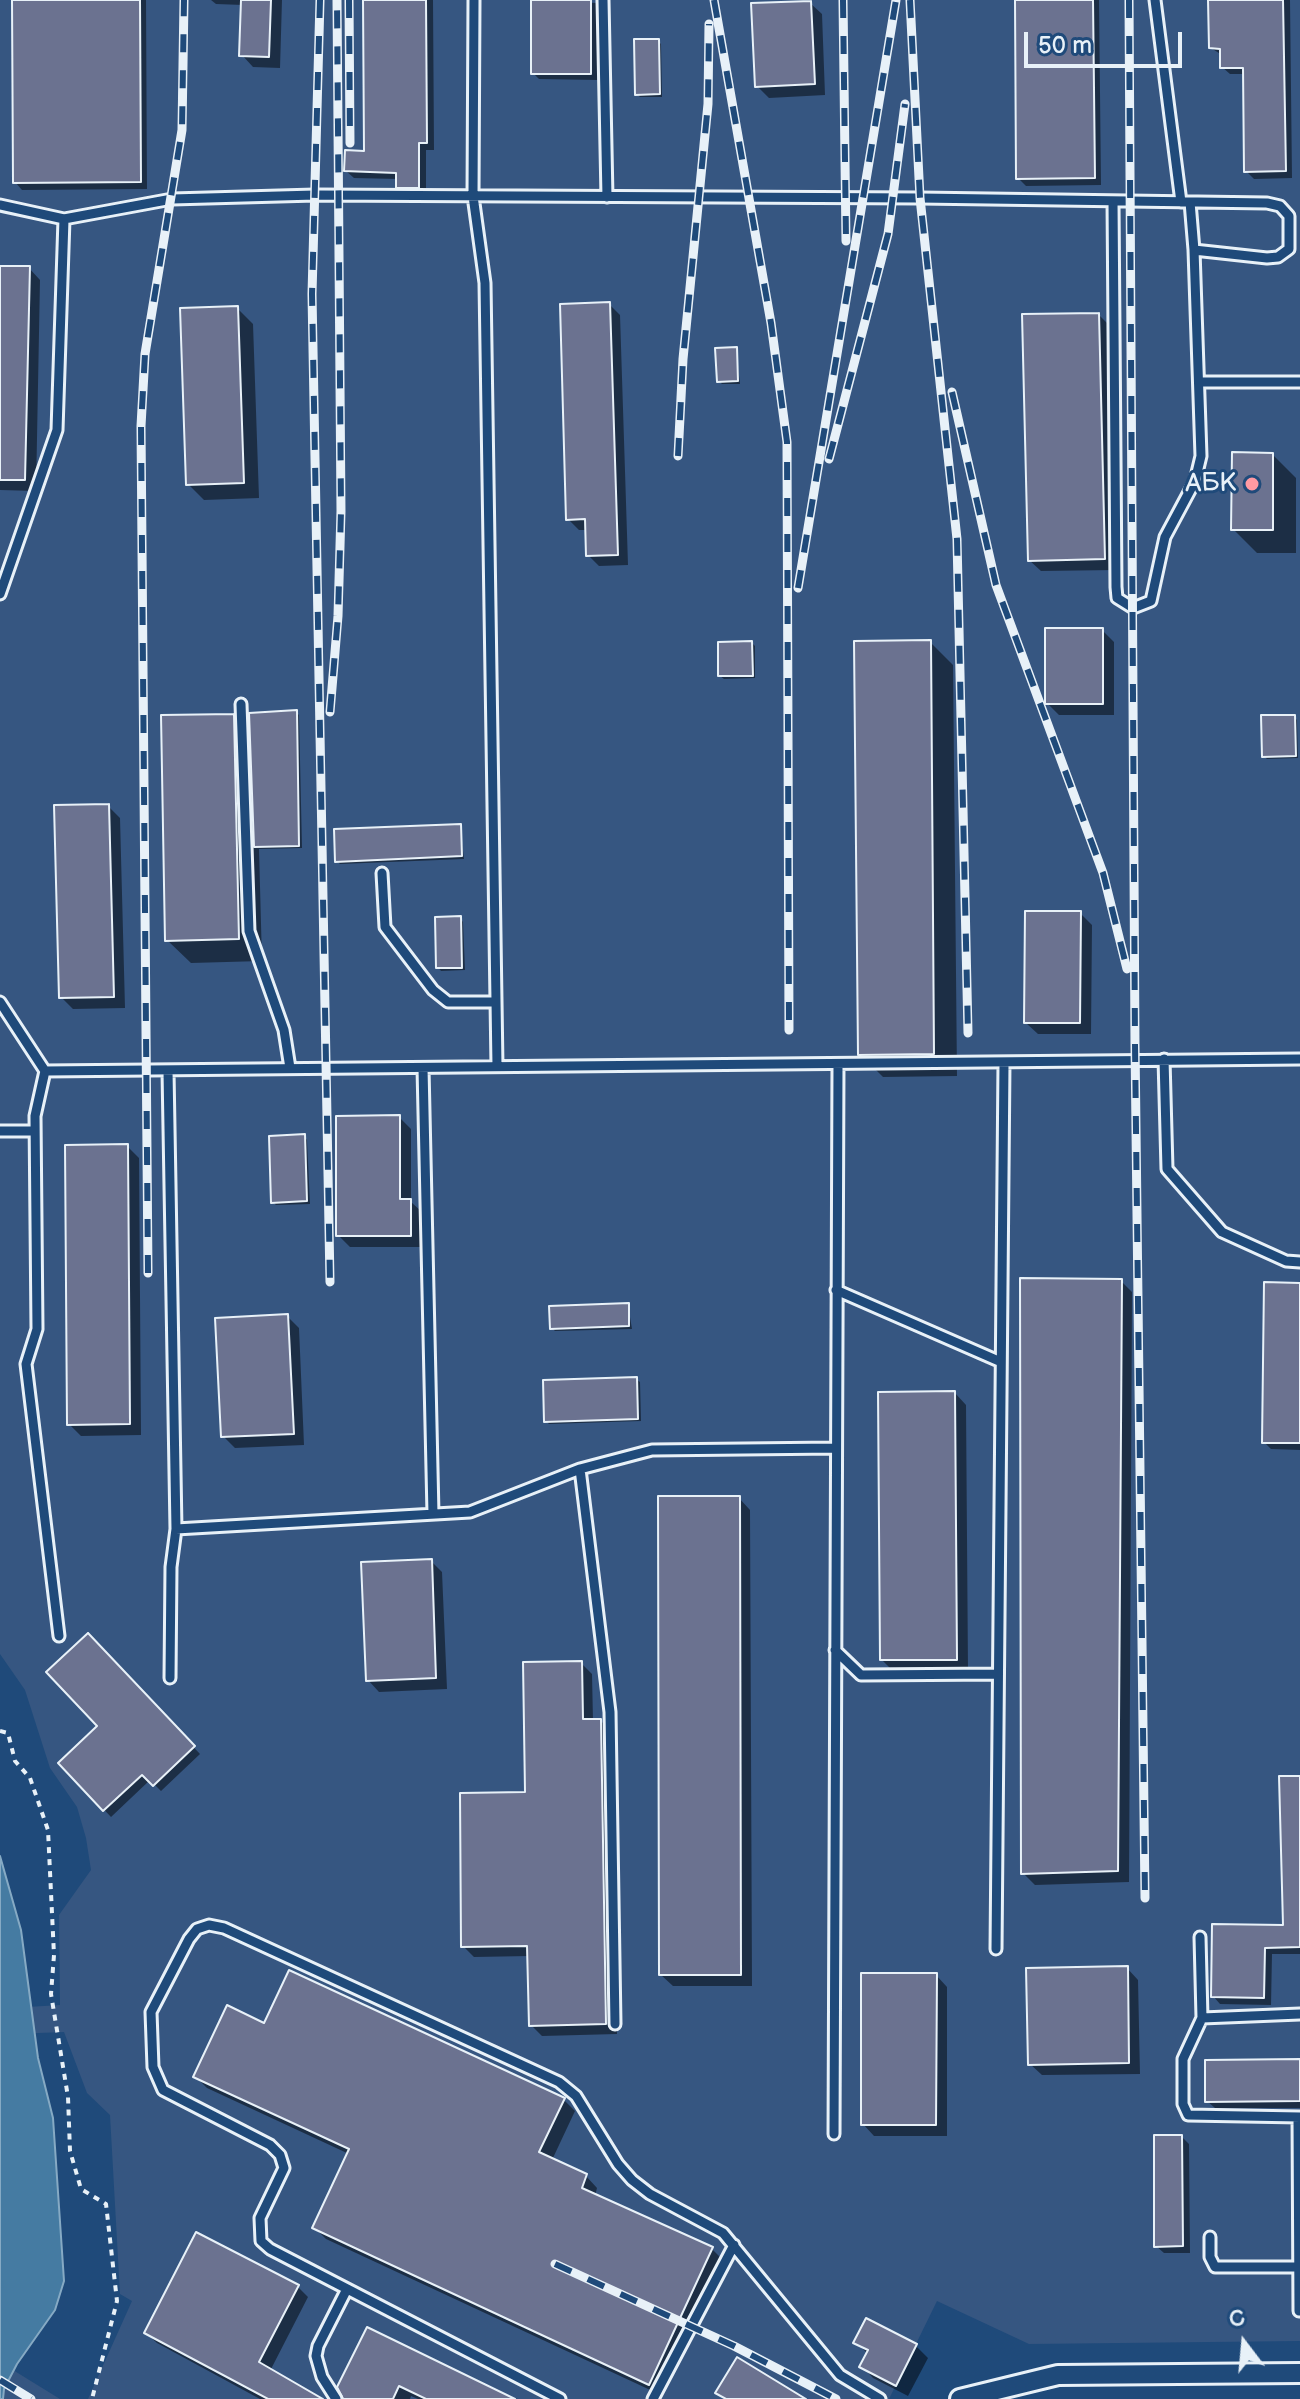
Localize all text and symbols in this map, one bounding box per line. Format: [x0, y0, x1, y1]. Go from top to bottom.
scale bar [1028, 16, 1186, 66]
text: 50 m [1038, 31, 1092, 60]
place label: АБК [1185, 468, 1236, 500]
marker: АБК [1243, 475, 1261, 493]
north arrow [1204, 2303, 1284, 2383]
text: С [1226, 2304, 1248, 2335]

